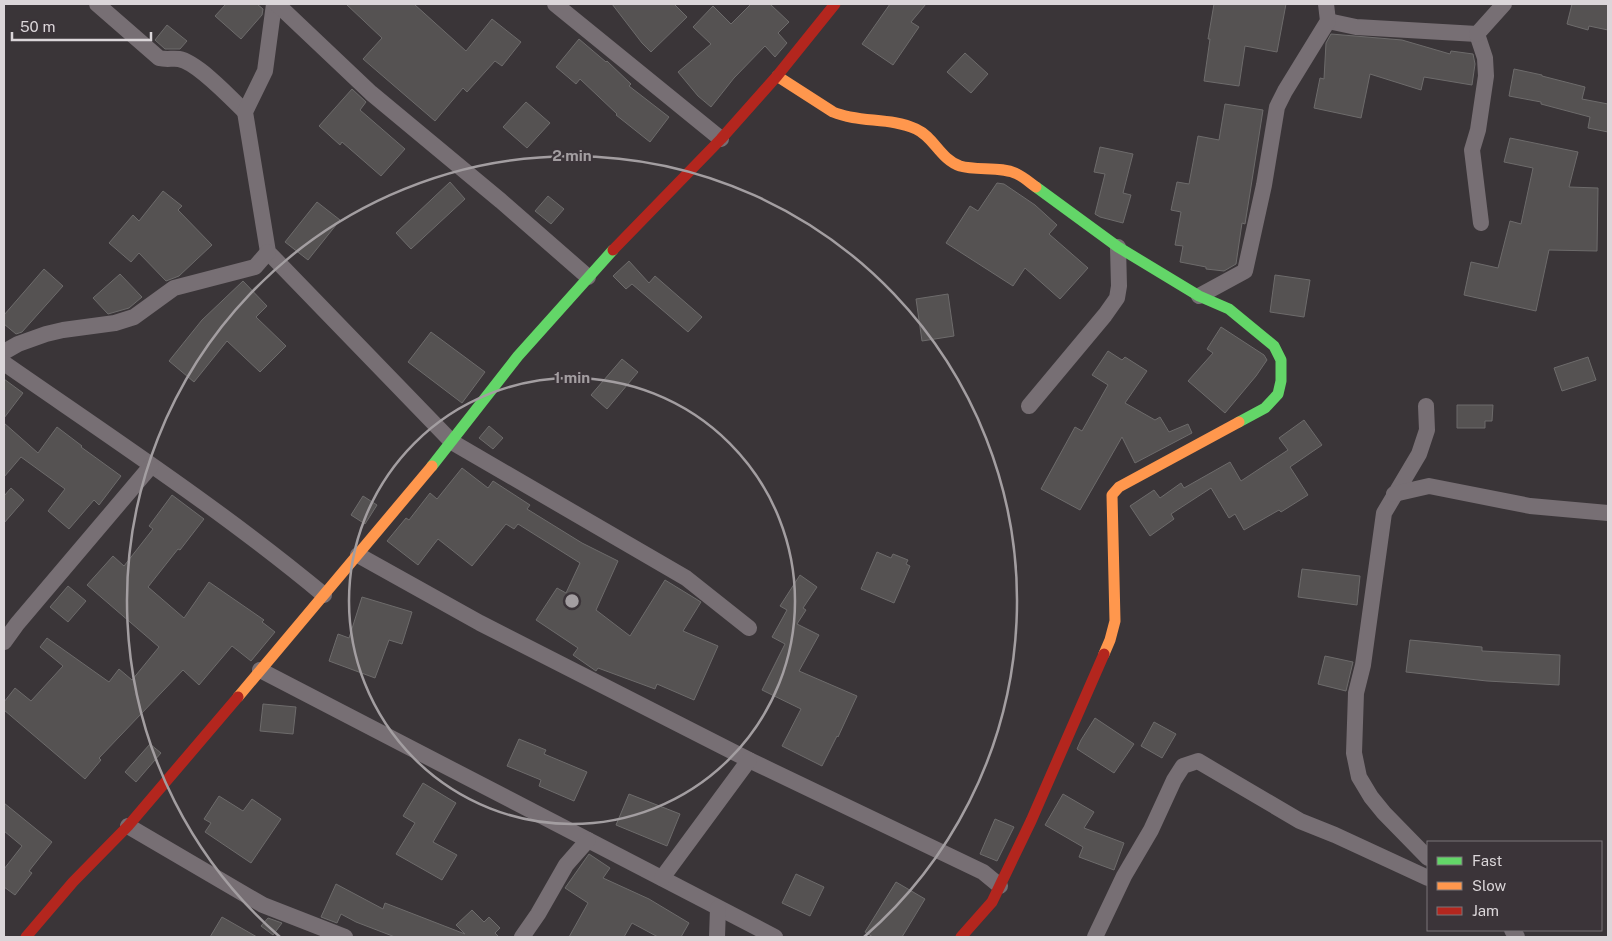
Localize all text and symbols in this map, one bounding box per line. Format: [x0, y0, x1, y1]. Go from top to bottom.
scale bar [12, 10, 151, 42]
text: 50 m [20, 18, 55, 35]
text: 2 min [552, 147, 592, 164]
text: 1 min [554, 369, 590, 386]
centre of rings [563, 592, 581, 610]
legend [1427, 841, 1602, 931]
text: Fast [1472, 852, 1502, 869]
text: Slow [1472, 877, 1507, 894]
text: Jam [1472, 902, 1499, 919]

